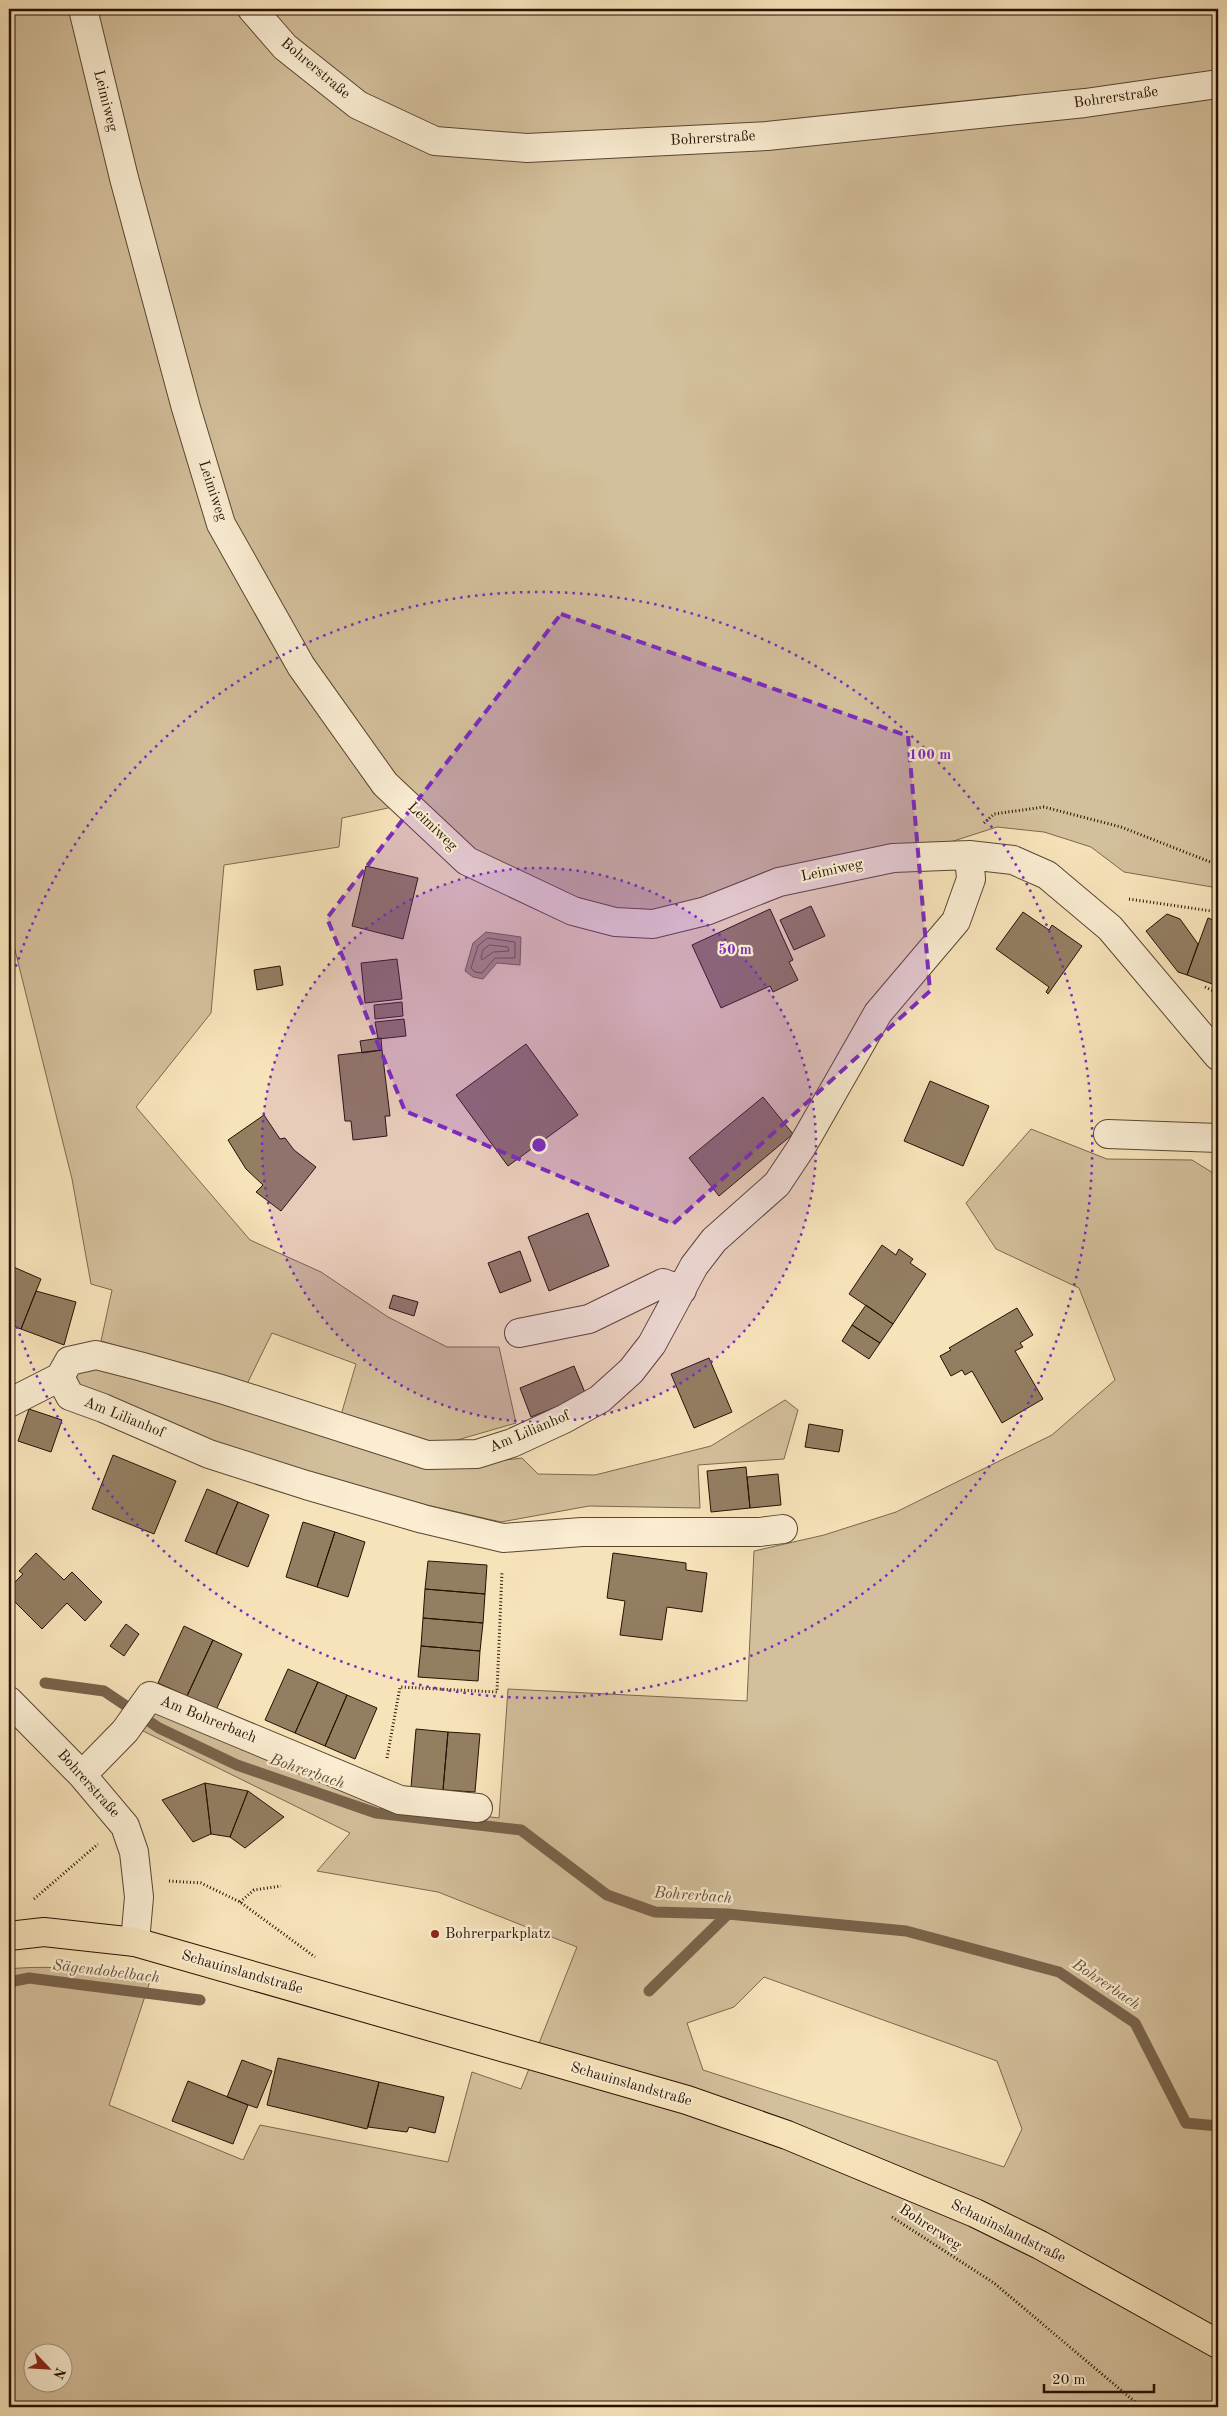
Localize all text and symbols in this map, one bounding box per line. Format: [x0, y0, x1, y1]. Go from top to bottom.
street label: Bohrerstraße [278, 36, 353, 102]
street label: Leimiweg [90, 69, 120, 133]
street label: Bohrerstraße [1073, 85, 1159, 111]
street label: Bohrerstraße [670, 129, 756, 149]
street label: Leimiweg [195, 459, 229, 523]
text: 100 m [909, 748, 951, 763]
street label: Leimiweg [404, 800, 460, 854]
street label: Leimiweg [800, 857, 864, 885]
text: 50 m [718, 943, 752, 958]
centre of rings [530, 1136, 548, 1154]
street label: Am Lilianhof [81, 1395, 168, 1441]
street label: Am Lilianhof [488, 1408, 573, 1456]
street label: Am Bohrerbach [158, 1694, 258, 1746]
street label: Bohrerstraße [54, 1747, 122, 1821]
water label: Bohrerbach [266, 1751, 347, 1792]
water label: Bohrerbach [652, 1885, 733, 1907]
place label: Bohrerparkplatz [445, 1927, 550, 1942]
marker: Bohrerparkplatz [429, 1928, 441, 1940]
street label: Schauinslandstraße [180, 1948, 305, 1998]
water label: Bohrerbach [1068, 1956, 1143, 2013]
water label: Sägendobelbach [51, 1957, 161, 1987]
street label: Schauinslandstraße [569, 2060, 694, 2110]
street label: Schauinslandstraße [948, 2198, 1068, 2266]
street label: Bohrerweg [896, 2202, 964, 2254]
north arrow [22, 2344, 72, 2394]
scale bar [1044, 2361, 1154, 2393]
text: N [50, 2365, 67, 2381]
text: 20 m [1052, 2373, 1086, 2388]

